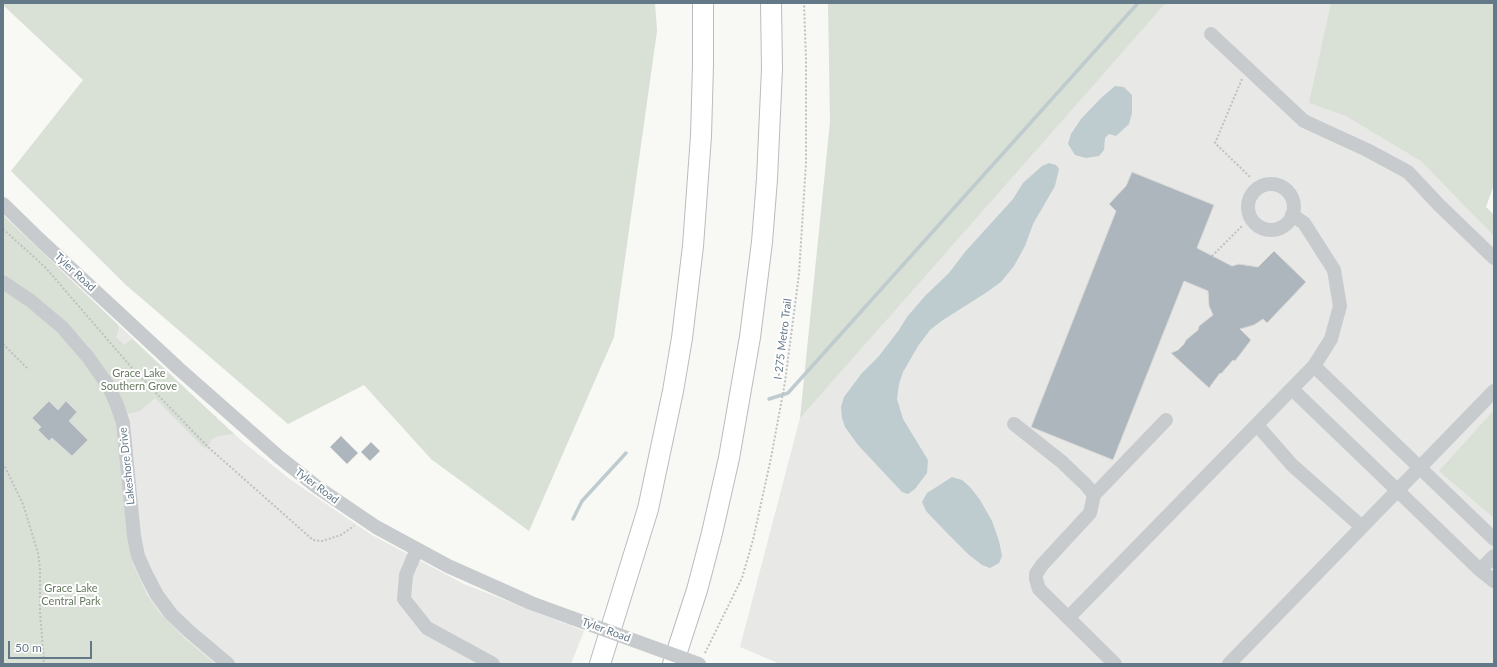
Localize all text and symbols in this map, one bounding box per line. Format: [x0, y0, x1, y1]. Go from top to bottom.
street label: Tyler Road [52, 250, 98, 294]
street label: I-275 Metro Trail [771, 298, 795, 380]
park label: Grace Lake Southern Grove [101, 366, 177, 392]
street label: Lakeshore Drive [116, 427, 138, 505]
street label: Tyler Road [293, 465, 341, 507]
park label: Grace Lake Central Park [41, 581, 101, 607]
street label: Tyler Road [580, 615, 632, 645]
scale bar [10, 633, 94, 659]
text: 50 m [15, 640, 42, 655]

